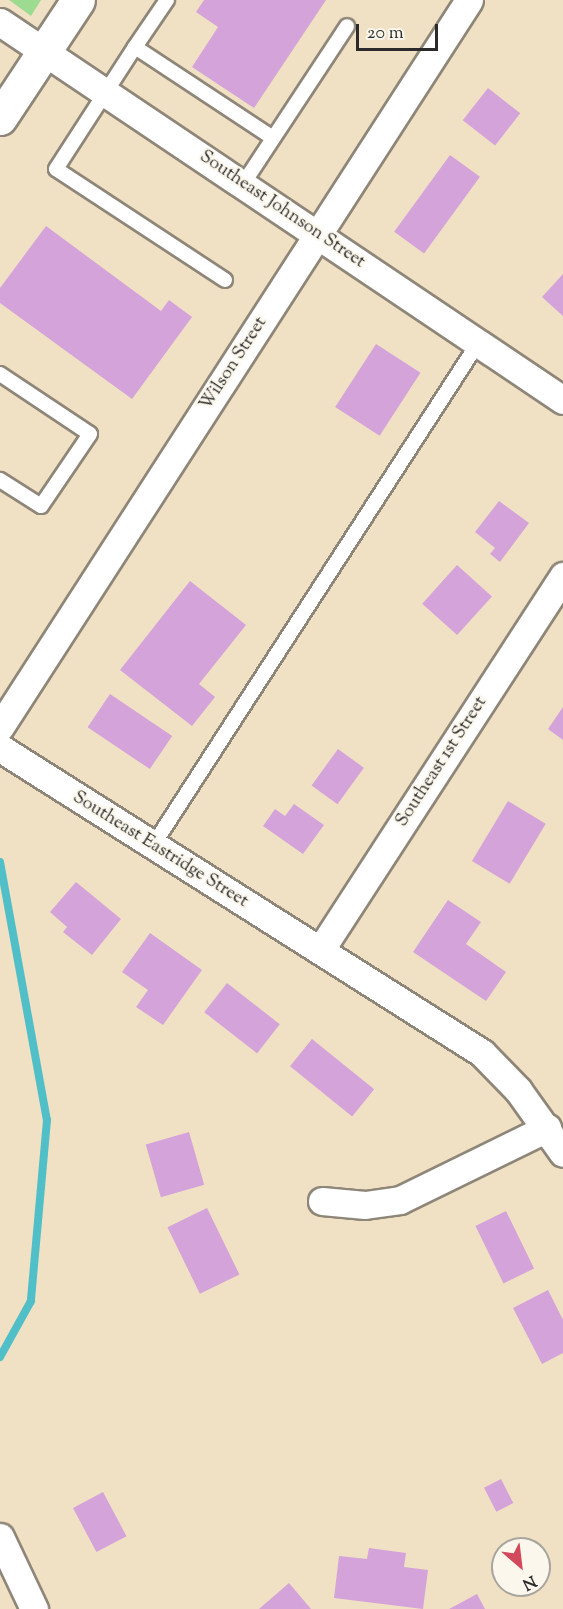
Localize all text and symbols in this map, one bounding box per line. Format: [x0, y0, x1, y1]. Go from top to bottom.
scale bar [359, 12, 442, 50]
text: 20 m [367, 21, 404, 47]
street label: Southeast Johnson Street [195, 146, 369, 274]
street label: Wilson Street [196, 313, 272, 415]
street label: Southeast 1st Street [392, 693, 492, 831]
street label: Southeast Eastridge Street [68, 787, 252, 913]
north arrow [491, 1537, 551, 1597]
text: N [518, 1568, 540, 1595]

